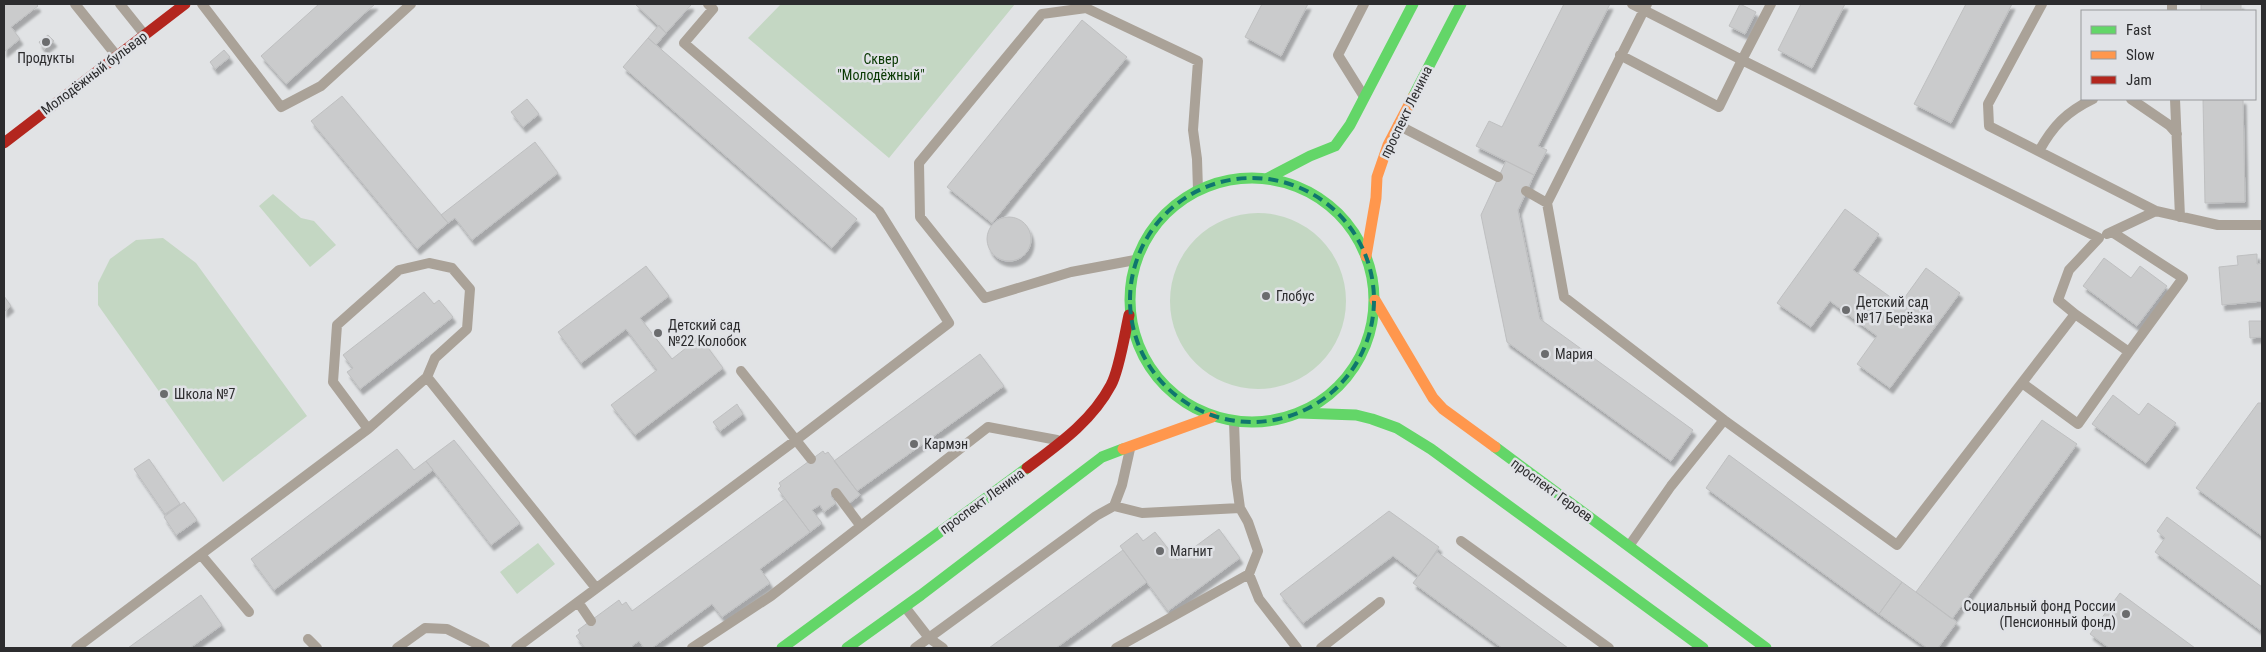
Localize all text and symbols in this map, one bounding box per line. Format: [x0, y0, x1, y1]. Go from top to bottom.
legend [2081, 10, 2256, 100]
text: Fast [2126, 21, 2151, 39]
street label: Молодёжный бульвар [38, 28, 150, 118]
marker: Продукты [40, 36, 52, 48]
text: Slow [2126, 46, 2155, 64]
place label: Продукты [17, 50, 75, 66]
park label: Сквер "Молодёжный" [837, 51, 925, 83]
street label: проспект Ленина [1377, 63, 1435, 161]
text: Jam [2126, 71, 2152, 89]
place label: Глобус [1276, 288, 1314, 304]
marker: Глобус [1260, 290, 1272, 302]
place label: Детский сад №17 Берёзка [1856, 294, 1933, 326]
marker: Детский сад №17 Берёзка [1840, 304, 1852, 316]
place label: Детский сад №22 Колобок [668, 317, 747, 349]
marker: Детский сад №22 Колобок [652, 327, 664, 339]
place label: Мария [1555, 346, 1593, 362]
marker: Мария [1539, 348, 1551, 360]
place label: Школа №7 [174, 386, 235, 402]
marker: Школа №7 [158, 388, 170, 400]
place label: Кармэн [924, 436, 968, 452]
marker: Кармэн [908, 438, 920, 450]
street label: проспект Героев [1508, 455, 1596, 525]
street label: проспект Ленина [937, 465, 1027, 537]
place label: Магнит [1170, 543, 1213, 559]
marker: Магнит [1154, 545, 1166, 557]
place label: Социальный фонд России (Пенсионный фонд) [1963, 598, 2116, 631]
marker: Социальный фонд России (Пенсионный фонд) [2120, 608, 2132, 620]

